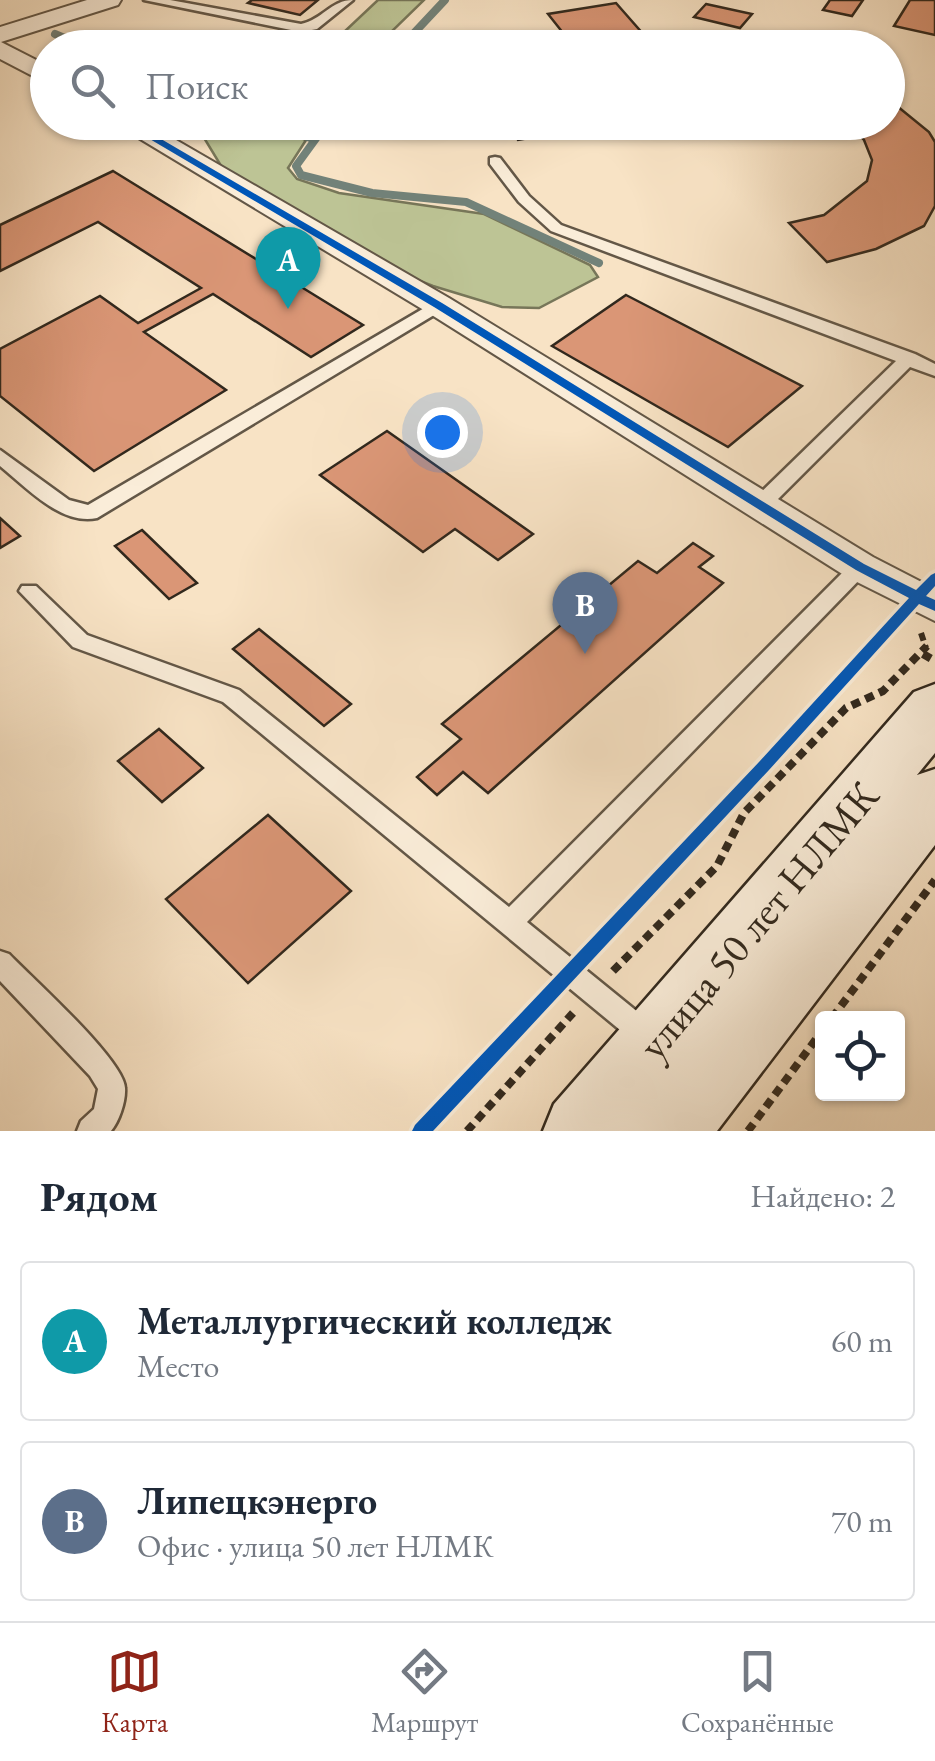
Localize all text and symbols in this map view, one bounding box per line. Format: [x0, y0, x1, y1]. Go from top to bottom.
search box [30, 30, 905, 140]
icon: search [65, 58, 120, 113]
text: Поиск [145, 61, 248, 110]
pin: A [256, 226, 320, 309]
your location [417, 407, 468, 458]
pin: B [552, 572, 618, 654]
street label: улица 50 лет НЛМК [625, 769, 891, 1071]
map controls [815, 1011, 905, 1101]
button: locate [815, 1011, 905, 1101]
text: Рядом [40, 1169, 158, 1224]
text: Найдено: 2 [750, 1175, 895, 1217]
text: Металлургический колледж [137, 1296, 612, 1345]
text: A [63, 1320, 86, 1362]
text: 60 m [831, 1320, 893, 1362]
text: Место [137, 1345, 219, 1387]
text: Липецкэнерго [137, 1476, 377, 1525]
text: B [64, 1500, 85, 1542]
text: 70 m [831, 1500, 893, 1542]
text: Офис · улица 50 лет НЛМК [137, 1525, 494, 1567]
tab: Карта [101, 1644, 168, 1740]
tab: Маршрут [371, 1644, 478, 1740]
tab: Сохранённые [681, 1644, 834, 1740]

